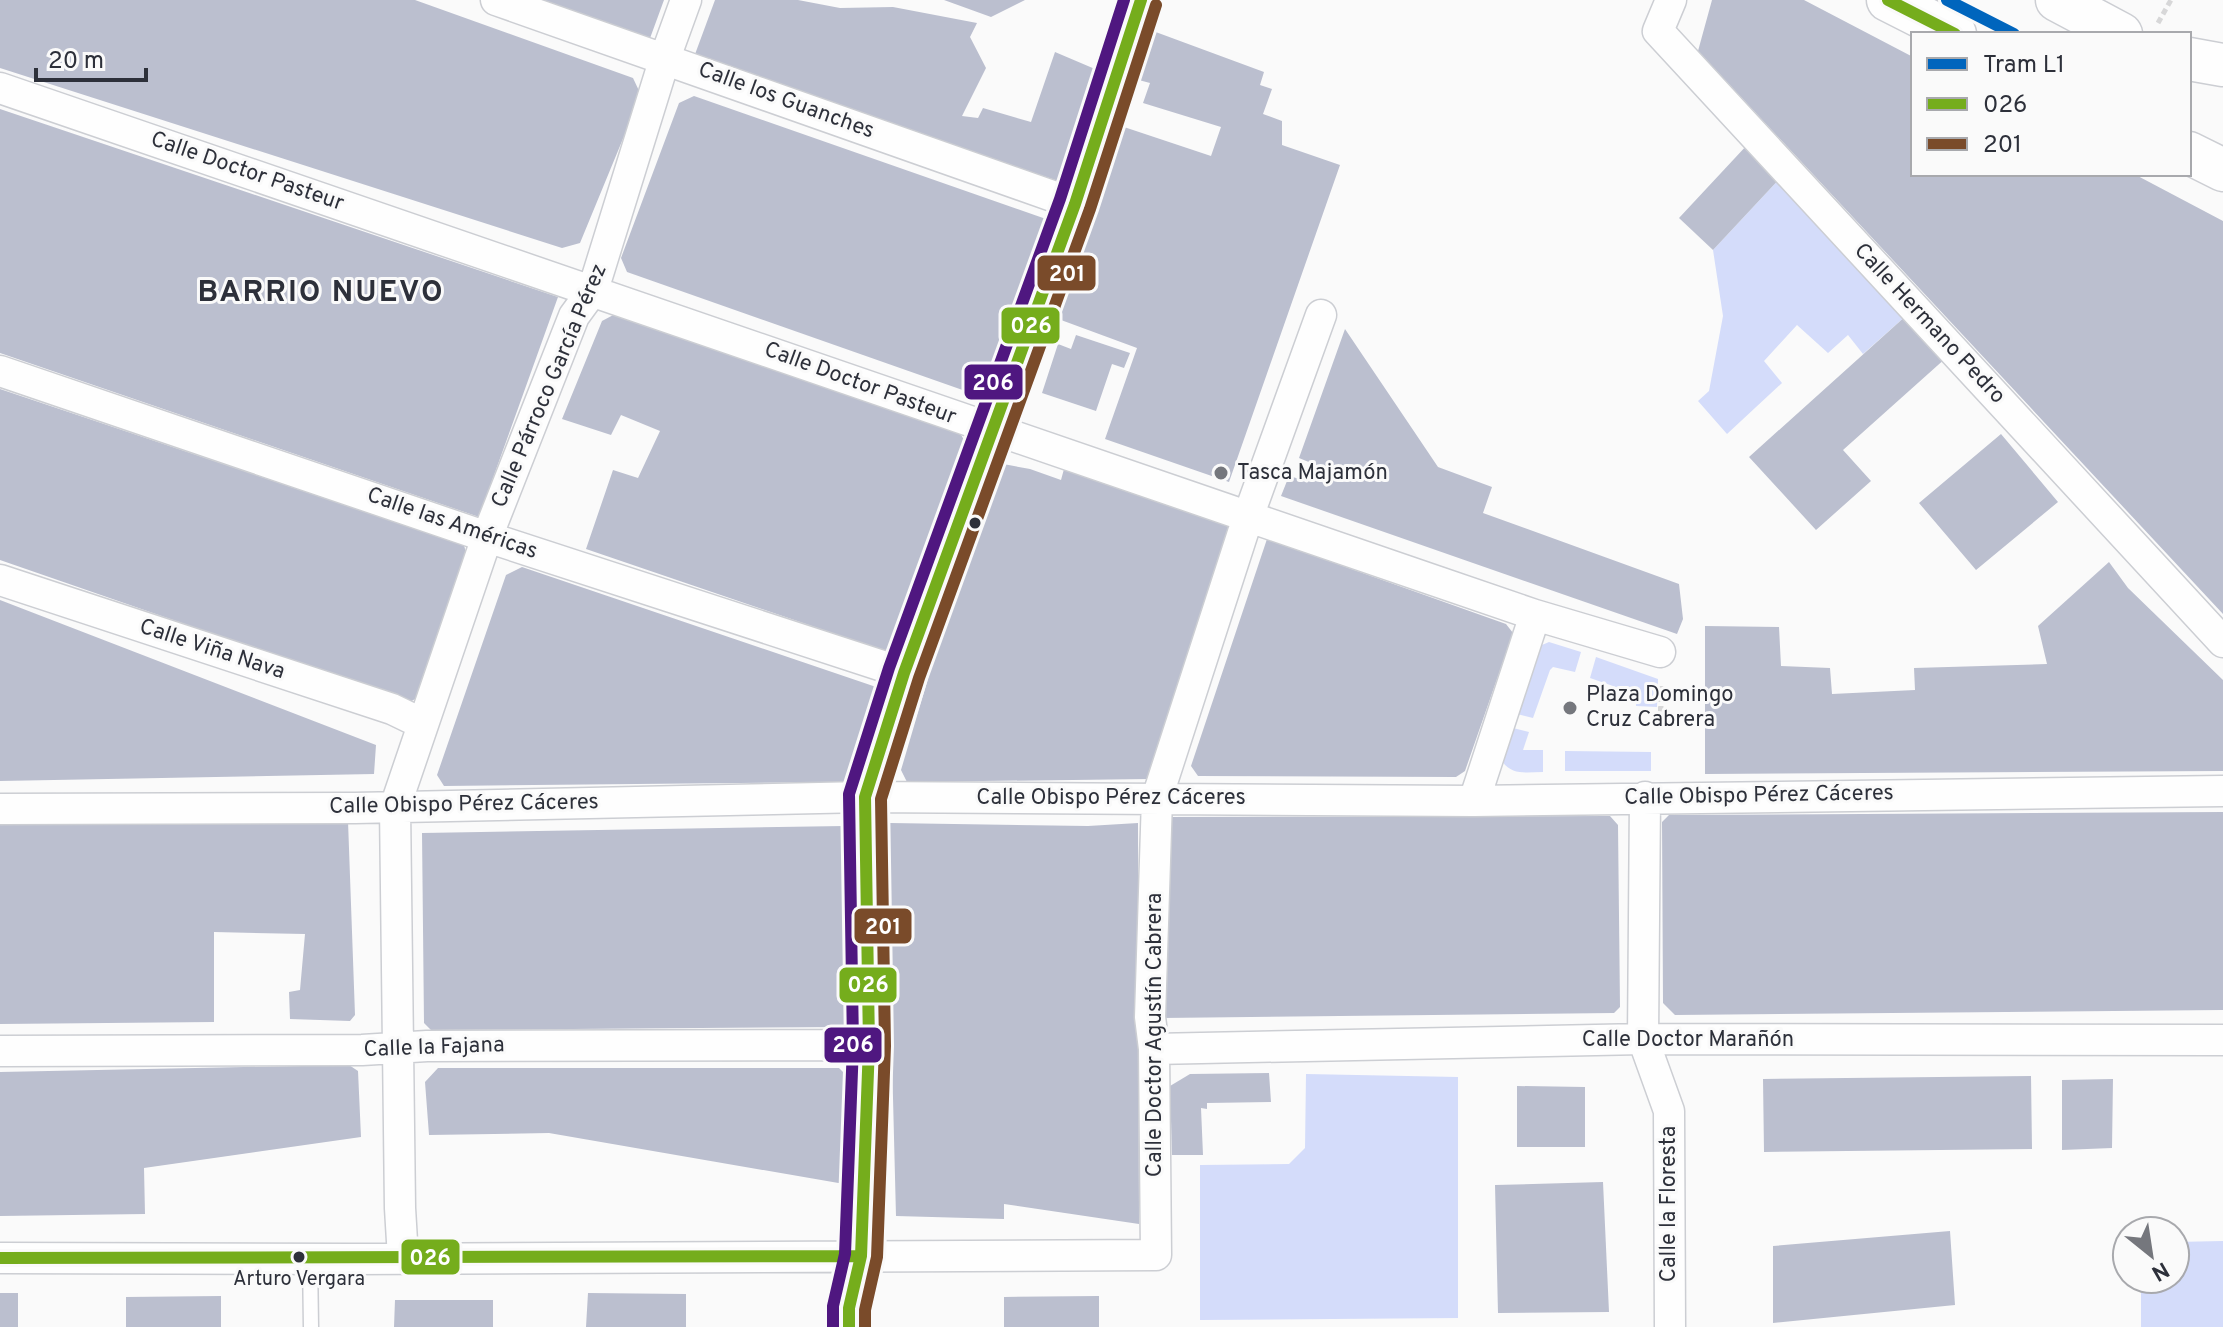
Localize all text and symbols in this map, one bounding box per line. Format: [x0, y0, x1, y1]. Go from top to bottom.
scale bar [36, 32, 146, 82]
legend [1911, 32, 2191, 176]
text: 20 m [48, 47, 104, 77]
text: Tram L1 [1983, 51, 2065, 81]
street label: Calle los Guanches [694, 57, 878, 145]
text: 026 [1983, 91, 2027, 121]
street label: Calle Doctor Pasteur [147, 126, 348, 218]
text: 201 [1983, 131, 2022, 161]
street label: Calle Hermano Pedro [1848, 238, 2010, 410]
line badge: 201 [1036, 254, 1097, 292]
street label: Calle Párroco García Pérez [486, 260, 614, 512]
text: 201 [1049, 262, 1085, 289]
district label: BARRIO NUEVO [197, 275, 445, 312]
line badge: 026 [1000, 306, 1061, 345]
text: 026 [1010, 314, 1052, 341]
street label: Calle Doctor Pasteur [760, 337, 960, 431]
line badge: 206 [963, 363, 1024, 401]
text: 206 [972, 371, 1014, 398]
place label: Tasca Majamón [1237, 460, 1388, 487]
marker: Tasca Majamón [1212, 464, 1230, 482]
street label: Calle las Américas [363, 482, 541, 566]
unlabelled marker [967, 515, 983, 531]
street label: Calle Viña Nava [136, 614, 288, 686]
place label: Plaza Domingo Cruz Cabrera [1586, 682, 1734, 734]
marker: Plaza Domingo Cruz Cabrera [1561, 699, 1579, 717]
street label: Calle Obispo Pérez Cáceres [1624, 780, 1894, 812]
street label: Calle Obispo Pérez Cáceres [976, 785, 1246, 812]
street label: Calle Obispo Pérez Cáceres [329, 789, 599, 821]
street label: Calle Doctor Agustín Cabrera [1142, 893, 1169, 1177]
line badge: 201 [853, 907, 913, 945]
text: 201 [865, 915, 901, 942]
line badge: 026 [838, 966, 898, 1004]
text: 026 [847, 973, 889, 1000]
line badge: 206 [823, 1026, 883, 1064]
street label: Calle Doctor Marañón [1582, 1027, 1794, 1054]
street label: Calle la Fajana [363, 1032, 505, 1064]
text: 206 [832, 1033, 874, 1060]
street label: Calle la Floresta [1656, 1126, 1683, 1282]
north arrow [2111, 1215, 2191, 1295]
line badge: 026 [400, 1238, 461, 1276]
text: 026 [409, 1246, 451, 1273]
marker: Arturo Vergara [291, 1249, 307, 1265]
text: N [2146, 1255, 2173, 1286]
place label: Arturo Vergara [233, 1267, 365, 1293]

